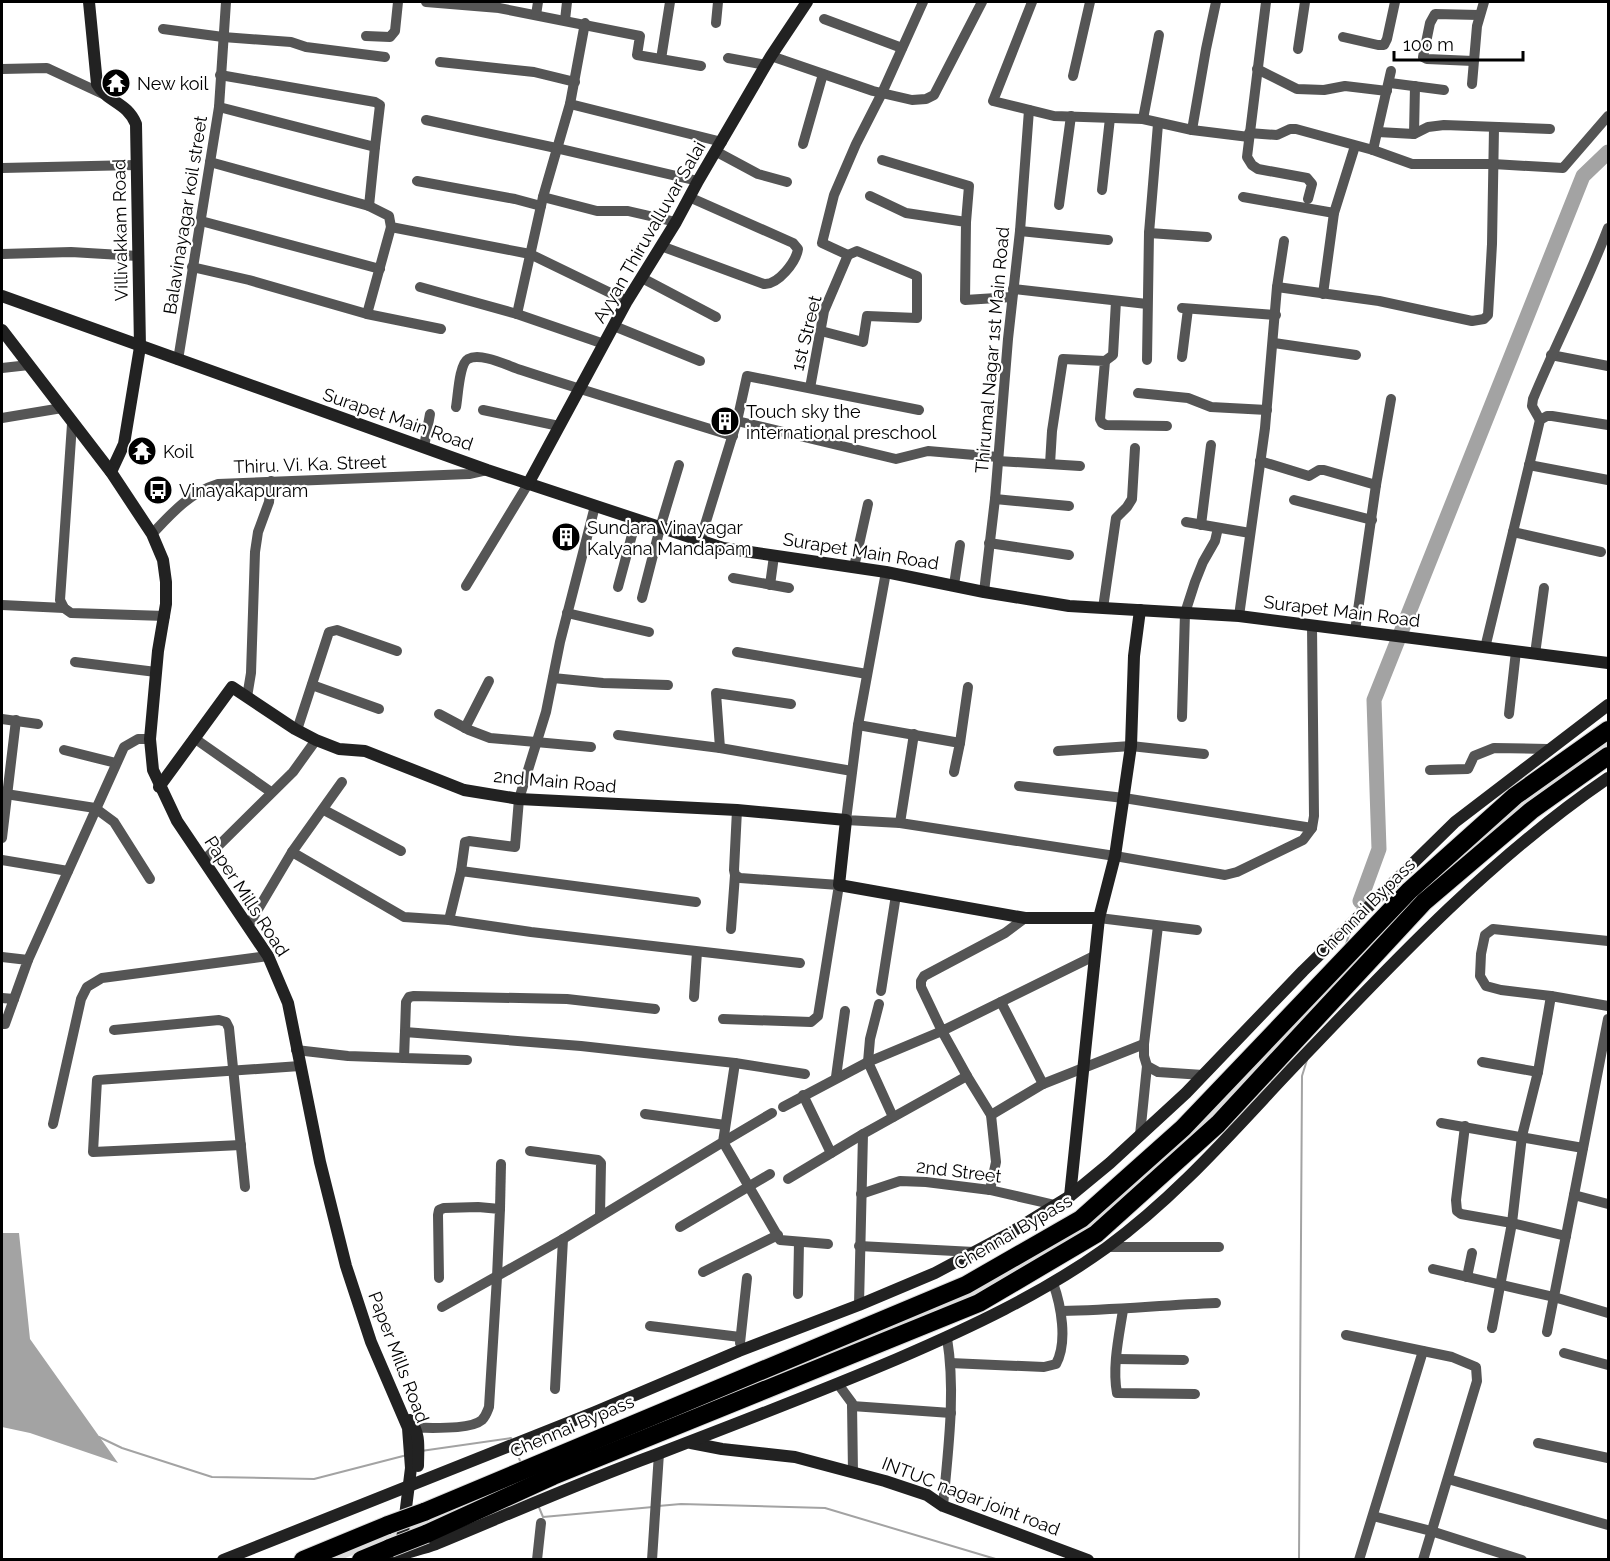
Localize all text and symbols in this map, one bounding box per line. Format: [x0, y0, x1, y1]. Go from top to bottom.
scale bar [1394, 24, 1523, 62]
text: 100 m [1403, 34, 1454, 55]
temple icon: New koil [100, 67, 132, 99]
place label: New koil [137, 73, 208, 94]
street label: Balavinayagar koil street [159, 114, 211, 316]
street label: Ayyan Thiruvalluvar Salai [588, 137, 710, 327]
street label: Villivakkam Road [108, 159, 132, 301]
street label: Thirumal Nagar 1st Main Road [971, 226, 1013, 474]
street label: 1st Street [787, 293, 825, 373]
street label: Surapet Main Road [320, 383, 476, 455]
place label: Touch sky the international preschool [746, 401, 936, 443]
building icon: Touch sky the international preschool [709, 405, 741, 437]
temple icon: Koil [126, 435, 158, 467]
place label: Koil [163, 441, 194, 462]
street label: Thiru. Vi. Ka. Street [233, 451, 387, 477]
bus stop icon: Vinayakapuram [142, 474, 174, 506]
place label: Vinayakapuram [179, 480, 308, 501]
place label: Sundara Vinayagar Kalyana Mandapam [587, 517, 752, 559]
building icon: Sundara Vinayagar Kalyana Mandapam [550, 521, 582, 553]
street label: Surapet Main Road [782, 528, 940, 574]
street label: Surapet Main Road [1263, 591, 1421, 631]
street label: 2nd Main Road [493, 765, 617, 797]
street label: Paper Mills Road [200, 832, 294, 960]
street label: Chennai Bypass [1311, 853, 1420, 962]
street label: 2nd Street [915, 1155, 1003, 1187]
street label: Chennai Bypass [950, 1190, 1076, 1274]
street label: Paper Mills Road [364, 1288, 434, 1426]
street label: Chennai Bypass [507, 1390, 637, 1462]
street label: INTUC nagar joint road [879, 1452, 1063, 1540]

